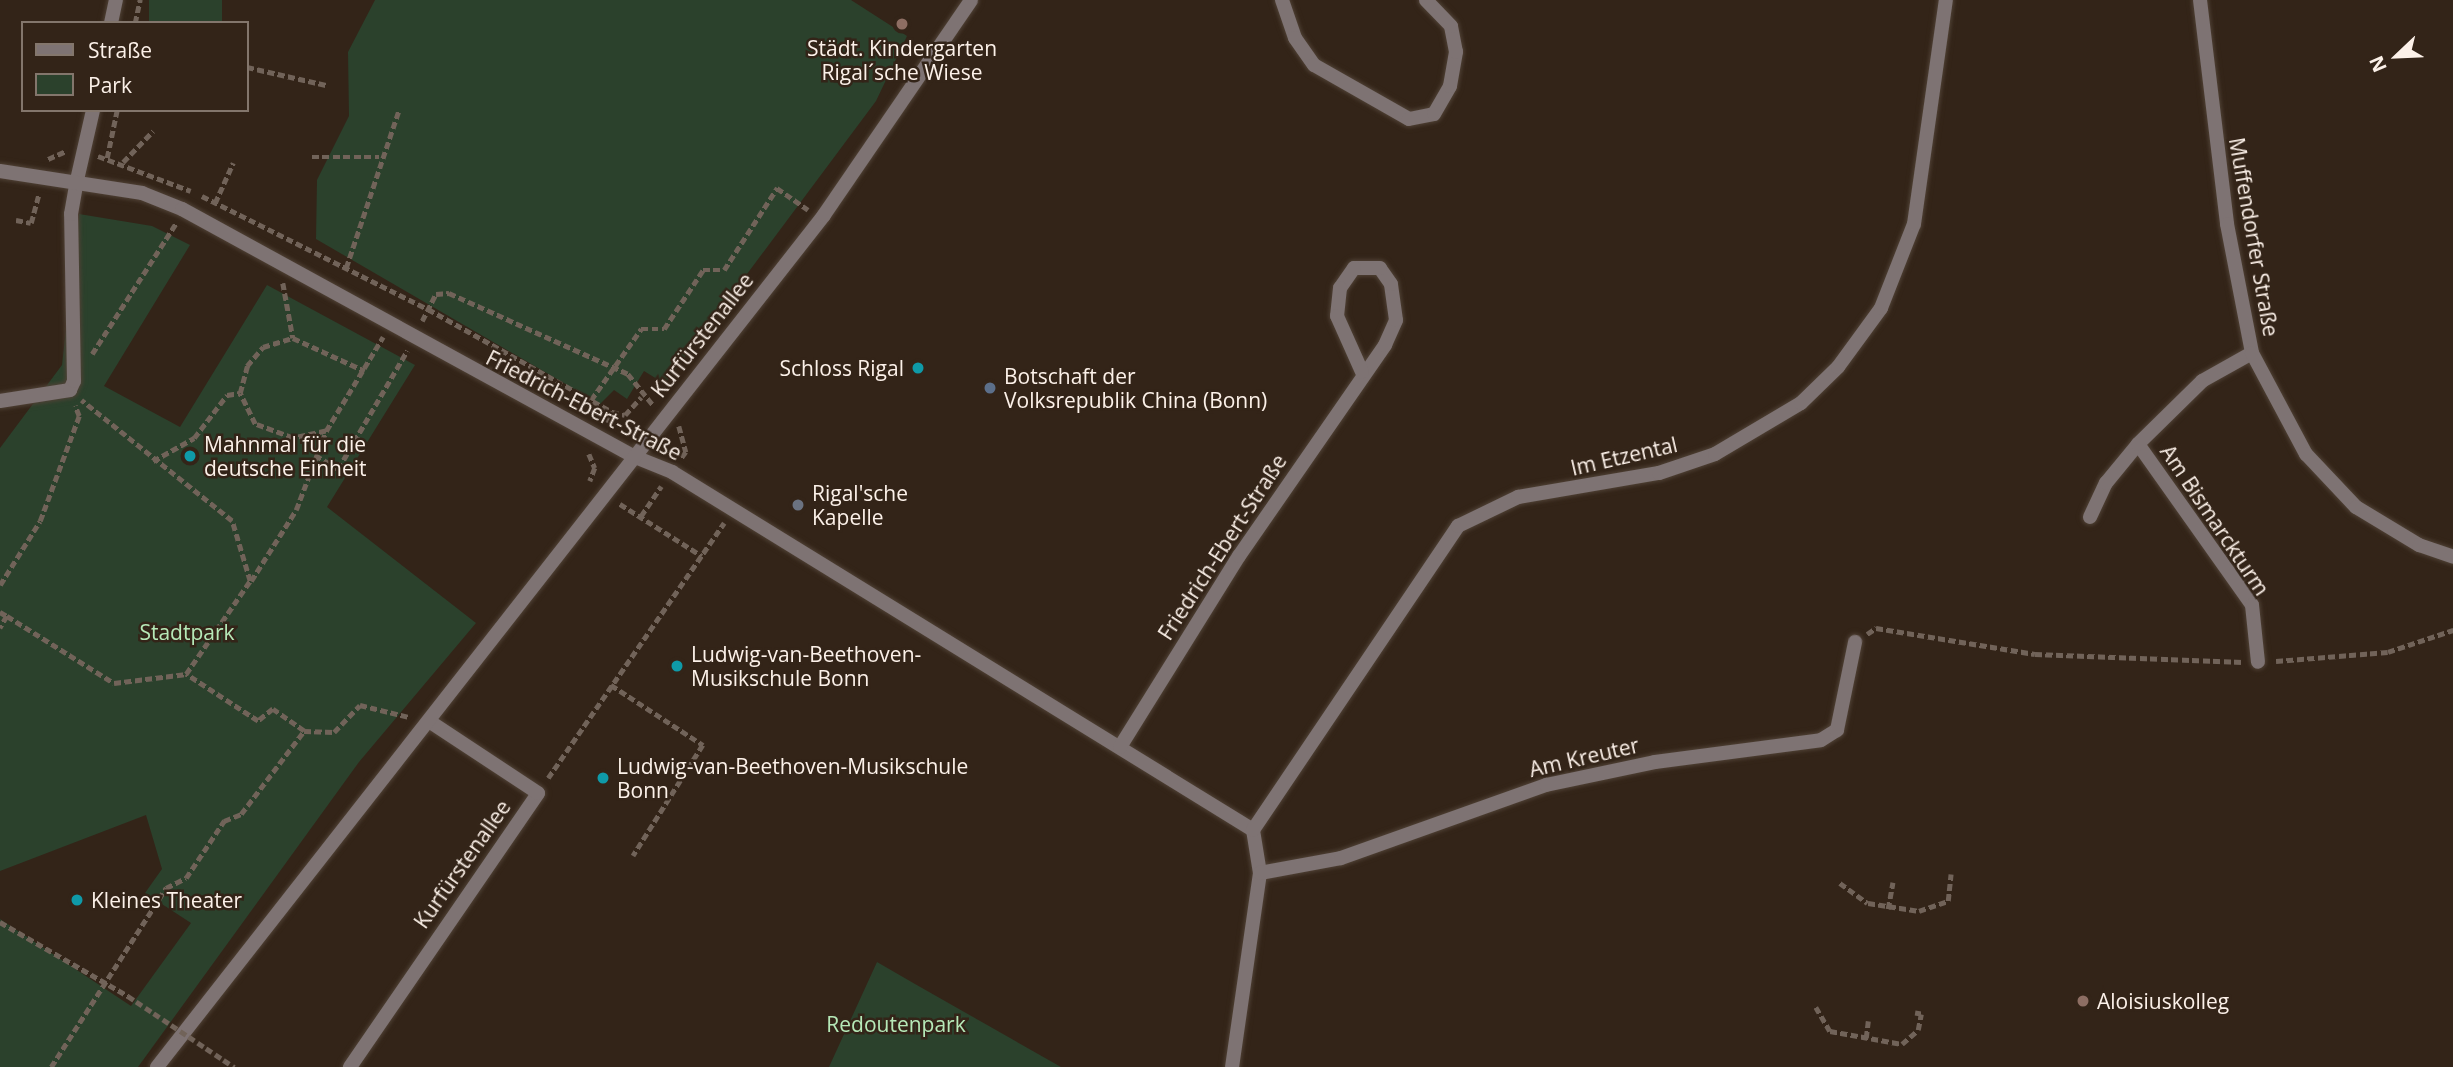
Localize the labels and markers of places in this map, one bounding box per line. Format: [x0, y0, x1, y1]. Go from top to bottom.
marker: Städt. Kindergarten Rigal´sche Wiese [894, 16, 910, 32]
place label: Städt. Kindergarten Rigal´sche Wiese [807, 35, 997, 85]
place label: Schloss Rigal [780, 355, 904, 381]
marker: Schloss Rigal [910, 360, 926, 376]
place label: Botschaft der Volksrepublik China (Bonn) [1004, 363, 1267, 413]
marker: Botschaft der Volksrepublik China (Bonn) [982, 380, 998, 396]
place label: Mahnmal für die deutsche Einheit [204, 431, 367, 481]
marker: Mahnmal für die deutsche Einheit [182, 448, 198, 464]
place label: Rigal'sche Kapelle [812, 480, 908, 530]
marker: Rigal'sche Kapelle [790, 497, 806, 513]
place label: Ludwig-van-Beethoven- Musikschule Bonn [691, 641, 921, 691]
marker: Ludwig-van-Beethoven- Musikschule Bonn [669, 658, 685, 674]
place label: Ludwig-van-Beethoven-Musikschule Bonn [617, 753, 968, 803]
marker: Ludwig-van-Beethoven-Musikschule Bonn [595, 770, 611, 786]
place label: Kleines Theater [91, 887, 242, 913]
marker: Kleines Theater [69, 892, 85, 908]
place label: Aloisiuskolleg [2097, 988, 2229, 1014]
marker: Aloisiuskolleg [2075, 993, 2091, 1009]

